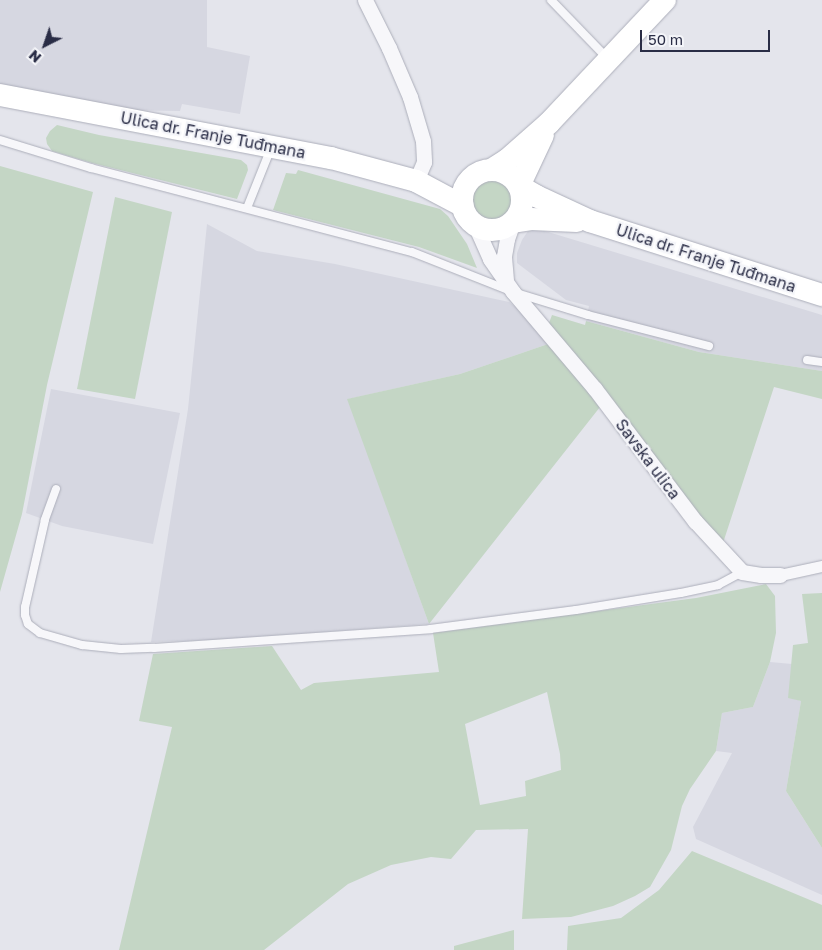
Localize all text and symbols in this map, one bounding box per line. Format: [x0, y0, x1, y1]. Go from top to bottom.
north arrow [20, 20, 70, 70]
scale bar [642, 20, 772, 52]
text: 50 m [648, 30, 683, 48]
text: N [25, 47, 44, 67]
street label: Ulica dr. Franje Tuđmana [119, 108, 307, 162]
street label: Ulica dr. Franje Tuđmana [614, 220, 798, 296]
street label: Savska ulica [612, 415, 684, 503]

